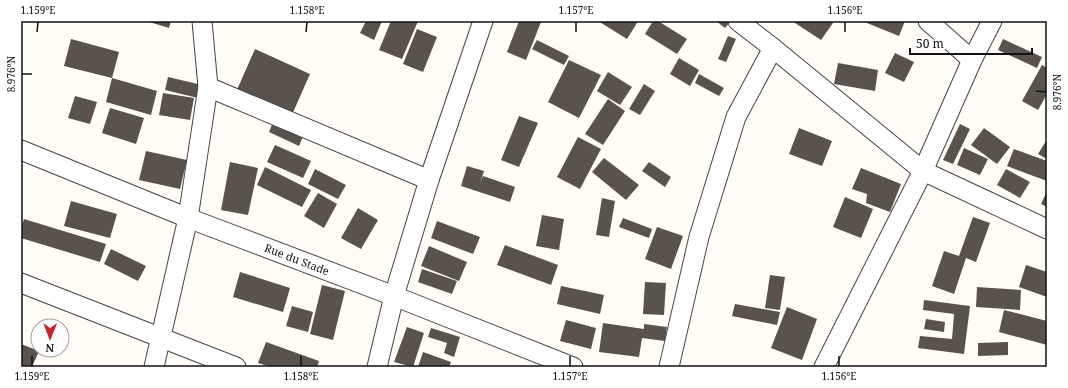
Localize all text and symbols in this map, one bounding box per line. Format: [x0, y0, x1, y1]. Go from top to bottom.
text: 1.159°E [20, 3, 56, 17]
text: 1.158°E [289, 3, 325, 17]
text: 1.157°E [558, 3, 594, 17]
text: 1.156°E [827, 3, 863, 17]
scale bar [910, 30, 1032, 56]
text: 50 m [916, 35, 944, 52]
text: 8.976°N [4, 55, 18, 92]
text: 8.976°N [1050, 73, 1064, 110]
street label: Rue du Stade [262, 240, 332, 278]
north arrow [30, 318, 70, 358]
text: N [45, 341, 54, 356]
text: 1.159°E [14, 369, 50, 383]
text: 1.158°E [283, 369, 319, 383]
text: 1.157°E [552, 369, 588, 383]
text: 1.156°E [821, 369, 857, 383]

